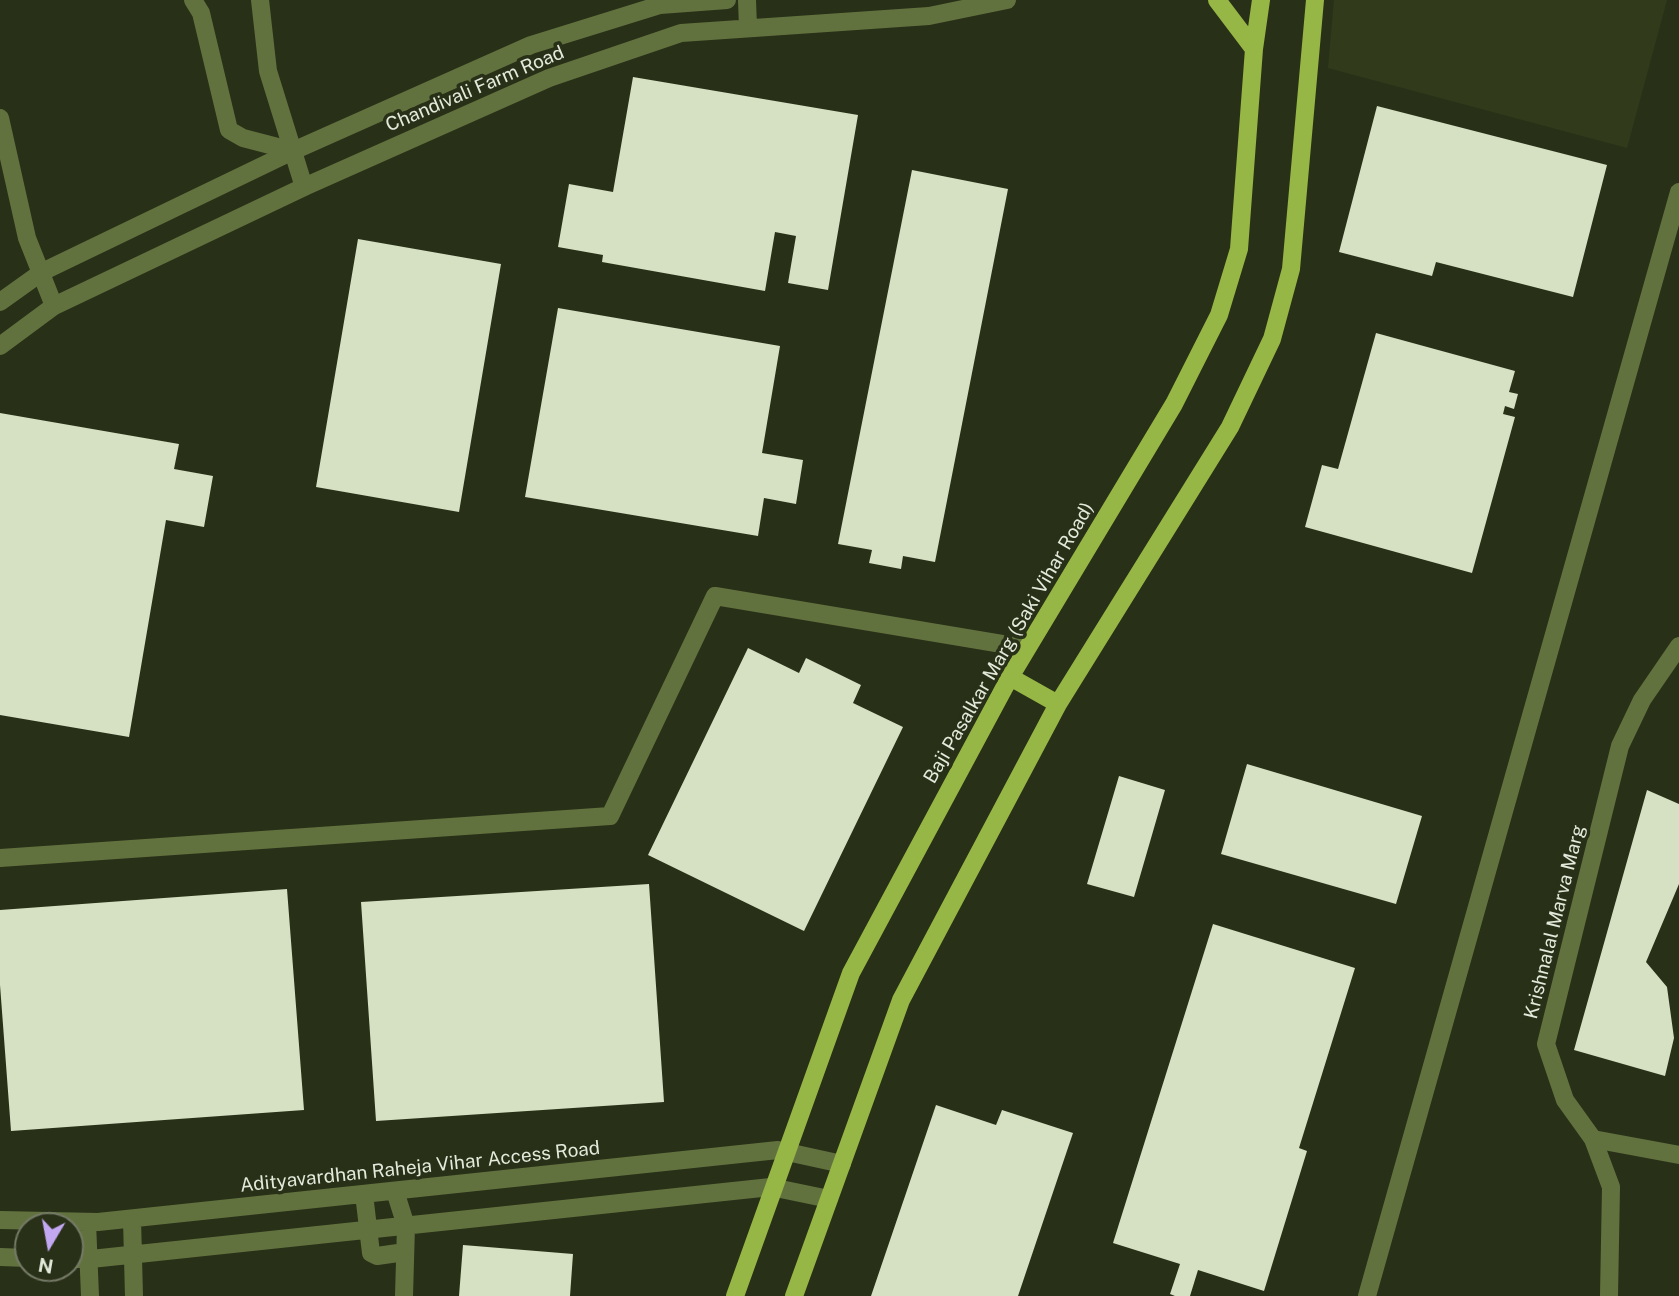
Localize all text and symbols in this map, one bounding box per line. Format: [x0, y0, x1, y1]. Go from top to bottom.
street label: Chandivali Farm Road [382, 41, 568, 137]
street label: Baji Pasalkar Marg (Saki Vihar Road) [919, 499, 1099, 787]
street label: Krishnalal Marva Marg [1520, 823, 1590, 1021]
street label: Adityavardhan Raheja Vihar Access Road [239, 1137, 601, 1197]
north arrow [14, 1212, 84, 1282]
text: N [36, 1254, 55, 1278]

